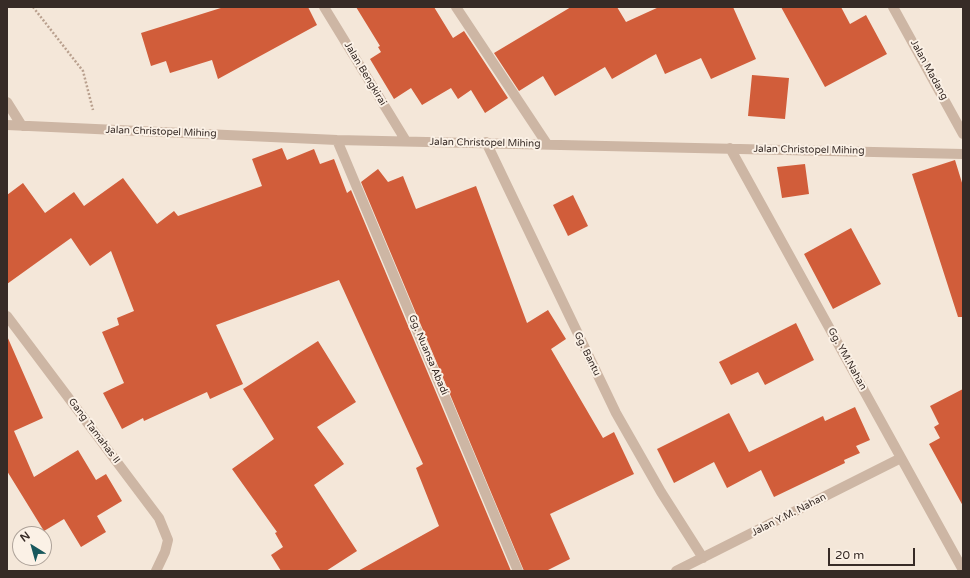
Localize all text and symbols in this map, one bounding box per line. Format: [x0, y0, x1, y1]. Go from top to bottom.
street label: Jalan Madang [908, 38, 950, 102]
street label: Jalan Bengkirai [341, 40, 389, 108]
street label: Jalan Christopel Mihing [105, 124, 217, 140]
street label: Jalan Christopel Mihing [429, 136, 541, 150]
street label: Jalan Christopel Mihing [753, 143, 865, 157]
street label: Gg. Nuansa Abadi [406, 313, 450, 397]
street label: Gg. YM.Nahan [825, 326, 869, 392]
street label: Gg. Bantu [571, 330, 603, 378]
street label: Gang Tamahas II [66, 396, 122, 466]
street label: Jalan Y.M. Nahan [750, 491, 828, 539]
north arrow [12, 526, 52, 566]
text: N [18, 529, 33, 545]
scale bar [830, 540, 917, 566]
text: 20 m [835, 548, 864, 562]

